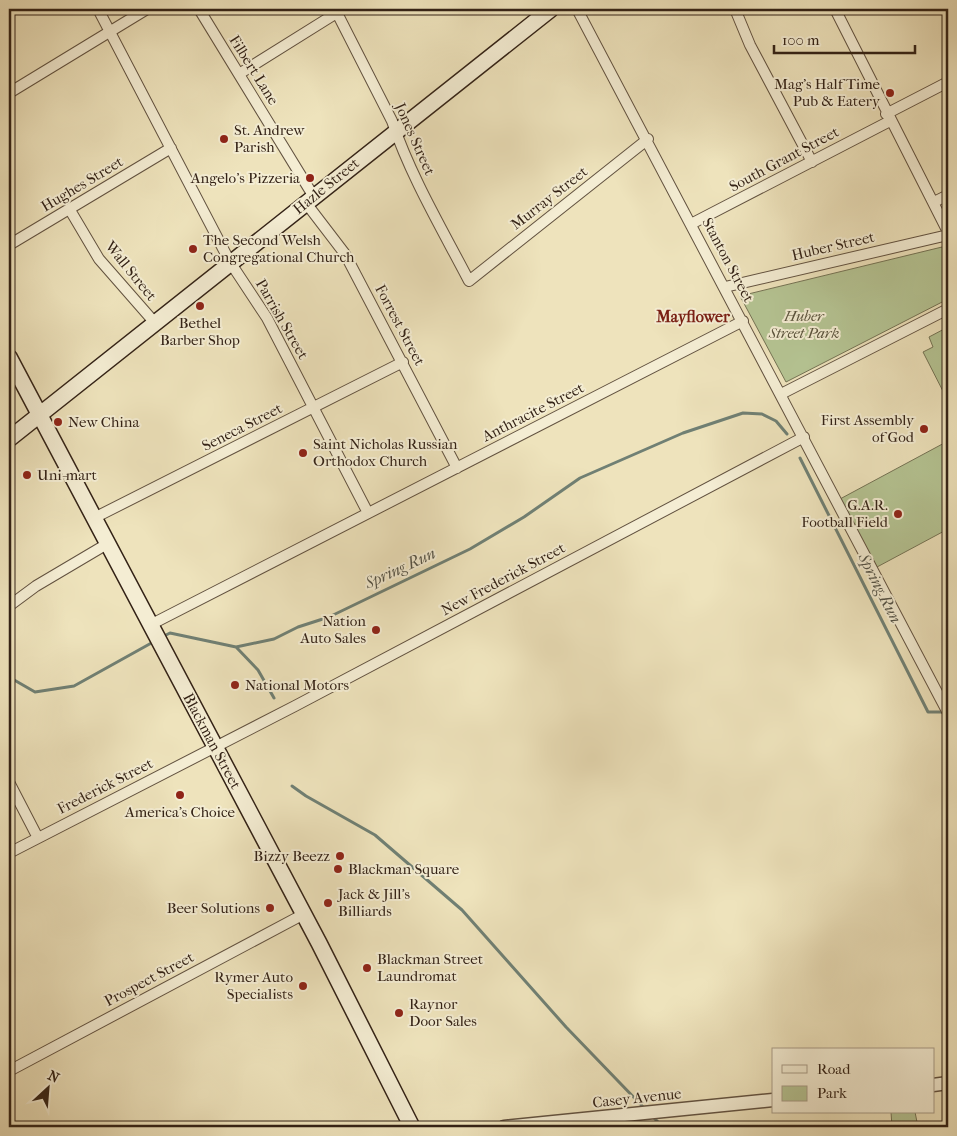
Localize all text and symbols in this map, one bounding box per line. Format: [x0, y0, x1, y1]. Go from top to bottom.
scale bar [774, 22, 916, 54]
text: 100 m [782, 31, 820, 49]
street label: Filbert Lane [225, 32, 283, 109]
place label: Mag's Half Time Pub & Eatery [774, 75, 881, 110]
marker: Mag's Half Time Pub & Eatery [884, 87, 896, 99]
street label: Jones Street [391, 99, 439, 179]
place label: St. Andrew Parish [234, 121, 305, 156]
street label: South Grant Street [726, 122, 842, 195]
marker: St. Andrew Parish [218, 133, 230, 145]
street label: Hughes Street [38, 152, 127, 215]
street label: Hazle Street [289, 154, 363, 218]
street label: Murray Street [507, 162, 591, 234]
place label: Angelo's Pizzeria [190, 169, 301, 187]
marker: Angelo's Pizzeria [304, 172, 316, 184]
street label: Stanton Street [698, 215, 758, 306]
street label: Huber Street [790, 228, 877, 264]
place label: The Second Welsh Congregational Church [203, 231, 355, 266]
street label: Wall Street [101, 237, 161, 305]
marker: The Second Welsh Congregational Church [187, 243, 199, 255]
street label: Parrish Street [252, 276, 313, 363]
street label: Forrest Street [371, 281, 429, 369]
marker: Bethel Barber Shop [194, 300, 206, 312]
district label: Mayflower [655, 307, 731, 327]
park label: Huber Street Park [768, 307, 839, 342]
place label: Bethel Barber Shop [160, 314, 240, 349]
street label: Anthracite Street [478, 378, 588, 446]
street label: Seneca Street [199, 399, 286, 455]
place label: First Assembly of God [821, 411, 915, 446]
place label: New China [68, 413, 140, 431]
marker: New China [52, 416, 64, 428]
marker: First Assembly of God [918, 423, 930, 435]
place label: Saint Nicholas Russian Orthodox Church [313, 435, 458, 470]
marker: Saint Nicholas Russian Orthodox Church [297, 447, 309, 459]
place label: Uni-mart [37, 466, 98, 484]
marker: Uni-mart [21, 469, 33, 481]
place label: G.A.R. Football Field [801, 496, 889, 531]
marker: G.A.R. Football Field [892, 508, 904, 520]
street label: New Frederick Street [438, 538, 569, 619]
water label: Spring Run [361, 543, 438, 593]
water label: Spring Run [854, 549, 906, 626]
place label: Nation Auto Sales [299, 612, 366, 647]
marker: Nation Auto Sales [370, 624, 382, 636]
place label: National Motors [245, 676, 349, 694]
marker: National Motors [229, 679, 241, 691]
street label: Blackman Street [179, 690, 245, 793]
street label: Frederick Street [54, 754, 157, 818]
marker: America's Choice [174, 789, 186, 801]
place label: America's Choice [124, 803, 236, 821]
place label: Bizzy Beezz [253, 847, 330, 865]
marker: Bizzy Beezz [334, 850, 346, 862]
place label: Blackman Square [348, 860, 460, 878]
marker: Blackman Square [332, 863, 344, 875]
place label: Jack & Jill's Billiards [337, 885, 411, 920]
marker: Jack & Jill's Billiards [322, 897, 334, 909]
place label: Beer Solutions [167, 899, 260, 917]
marker: Beer Solutions [264, 902, 276, 914]
street label: Prospect Street [101, 948, 197, 1010]
place label: Blackman Street Laundromat [377, 950, 484, 985]
marker: Blackman Street Laundromat [361, 962, 373, 974]
place label: Rymer Auto Specialists [214, 968, 293, 1003]
marker: Rymer Auto Specialists [297, 980, 309, 992]
place label: Raynor Door Sales [409, 995, 477, 1030]
marker: Raynor Door Sales [393, 1007, 405, 1019]
legend [772, 1048, 934, 1114]
text: Road [817, 1060, 851, 1078]
north arrow [22, 1064, 72, 1114]
text: N [45, 1067, 62, 1087]
street label: Casey Avenue [592, 1084, 683, 1112]
text: Park [817, 1084, 847, 1102]

